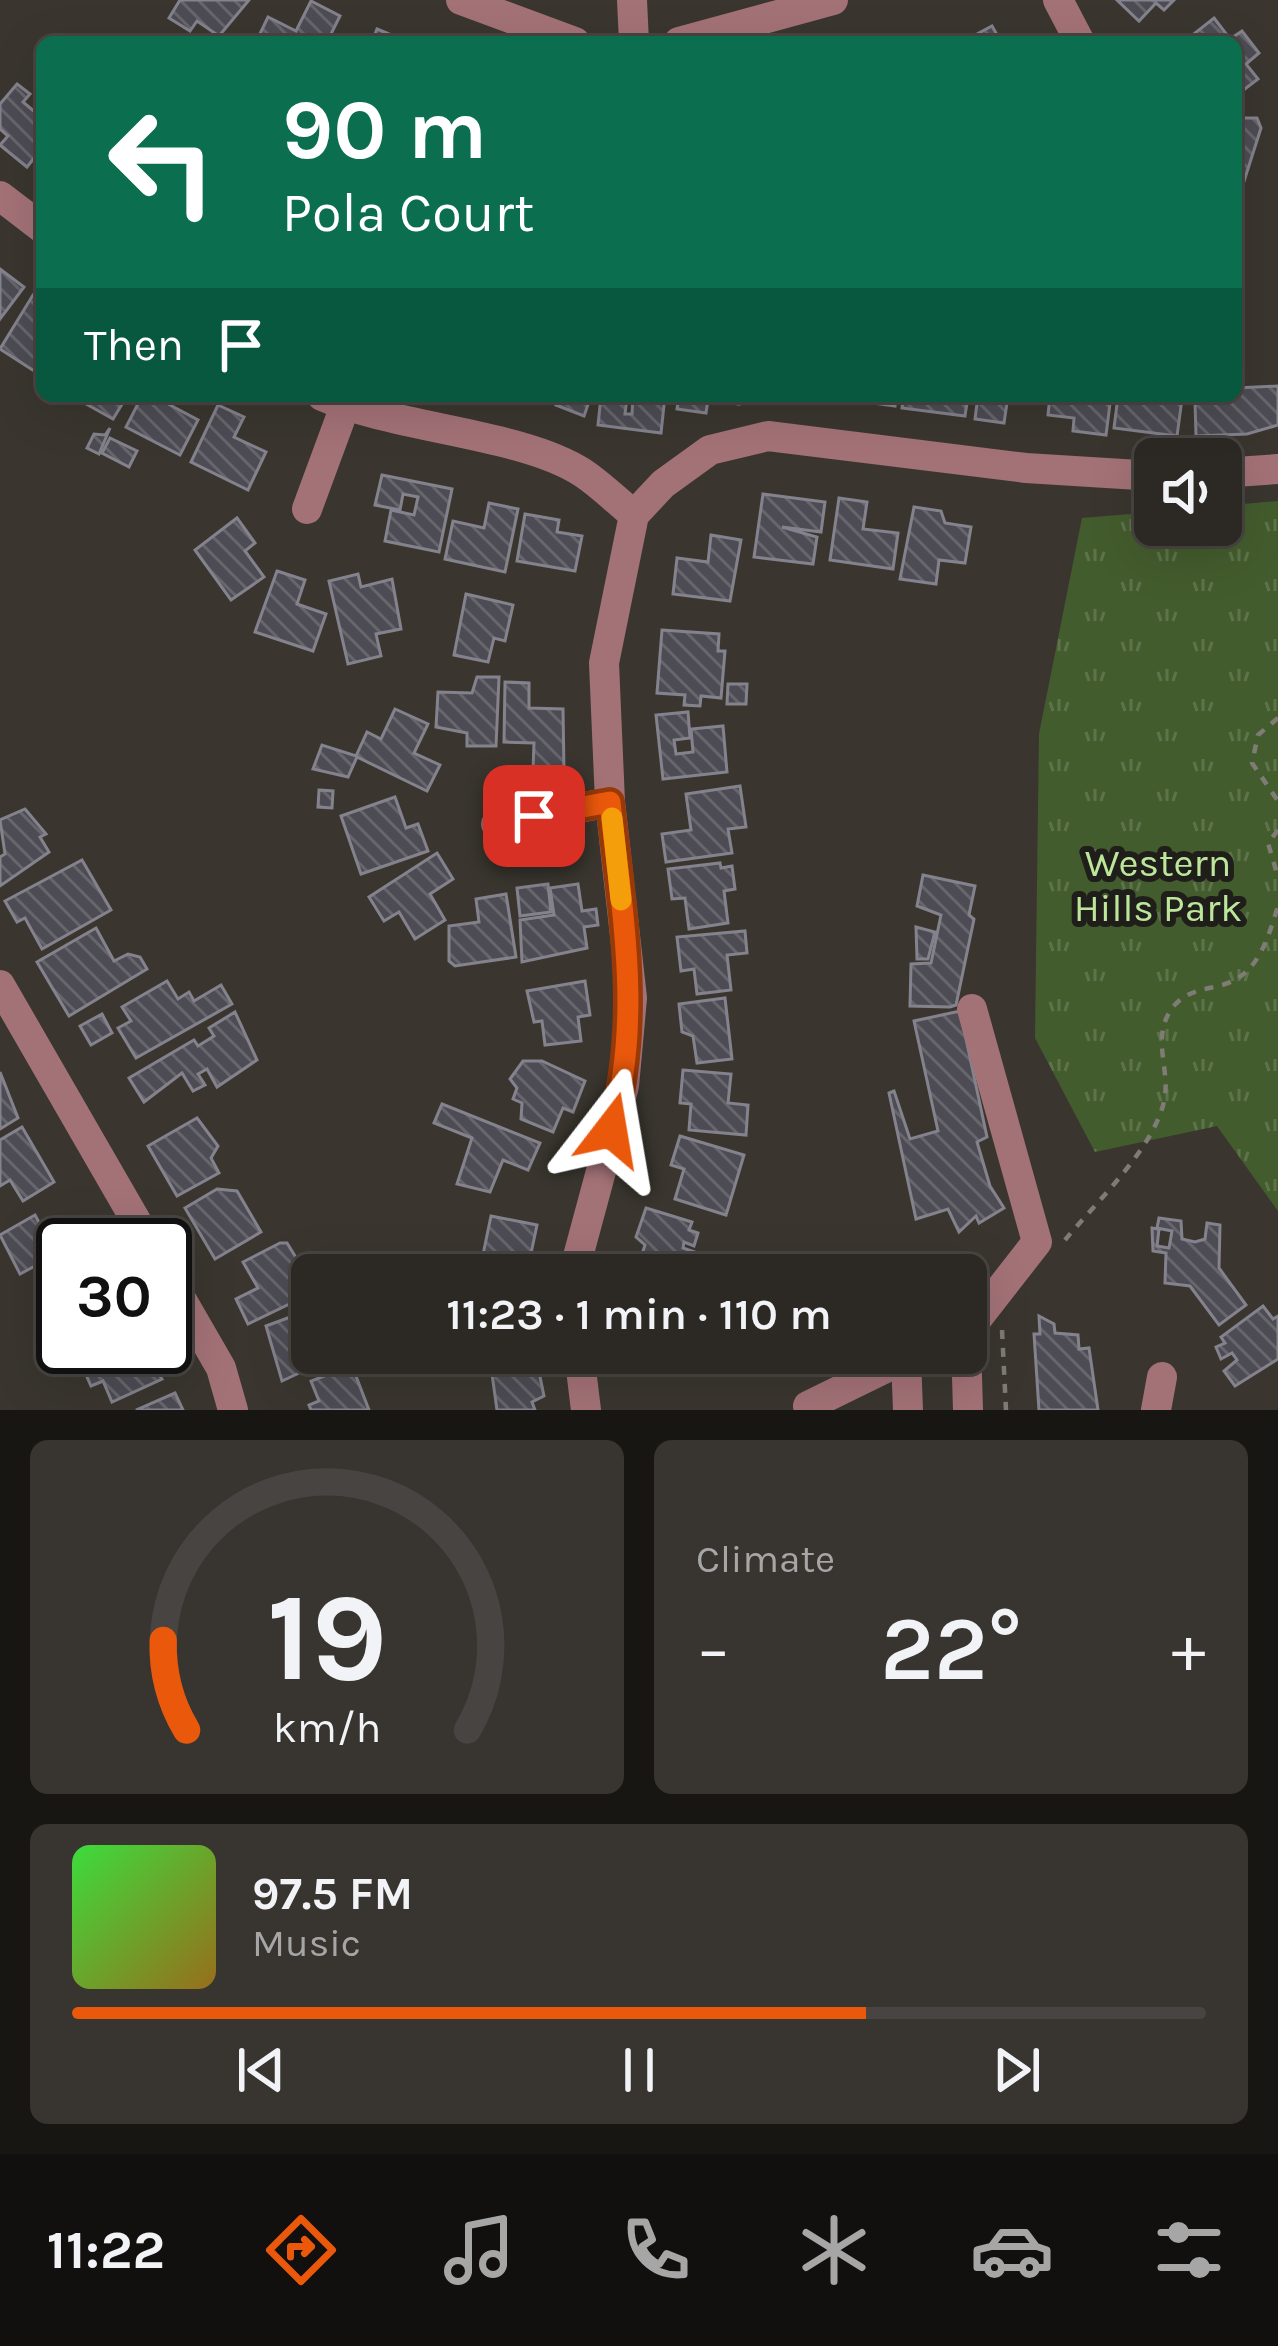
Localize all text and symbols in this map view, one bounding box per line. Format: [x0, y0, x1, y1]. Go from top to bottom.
text: 90 m [282, 81, 487, 179]
icon: left [84, 84, 240, 240]
text: Pola Court [282, 181, 534, 245]
icon: arrive [208, 312, 274, 378]
text: Then [84, 319, 184, 371]
map controls [1134, 438, 1242, 546]
button: sound [1134, 438, 1242, 546]
pin [483, 765, 585, 867]
icon: arrive [501, 783, 567, 849]
park label: Western Hills Park [1074, 840, 1242, 931]
position arrow [548, 1067, 674, 1193]
speed limit sign: 30 [36, 1218, 192, 1374]
text: 11:23 · 1 min · 110 m [446, 1288, 832, 1340]
text: Climate [696, 1536, 835, 1582]
text: 19 [267, 1565, 387, 1710]
text: 22° [880, 1596, 1022, 1702]
text: − [696, 1610, 731, 1688]
text: + [1171, 1610, 1206, 1688]
text: km/h [273, 1703, 381, 1753]
text: 97.5 FM [252, 1868, 413, 1920]
text: Music [252, 1920, 361, 1966]
icon: previous [228, 2037, 294, 2103]
icon: pause [606, 2037, 672, 2103]
icon: next [984, 2037, 1050, 2103]
icon: directions [259, 2208, 343, 2292]
icon: music [437, 2208, 521, 2292]
icon: phone [614, 2208, 698, 2292]
icon: climate [792, 2208, 876, 2292]
icon: car [970, 2208, 1054, 2292]
icon: filters [1147, 2208, 1231, 2292]
text: 11:22 [47, 2218, 165, 2282]

